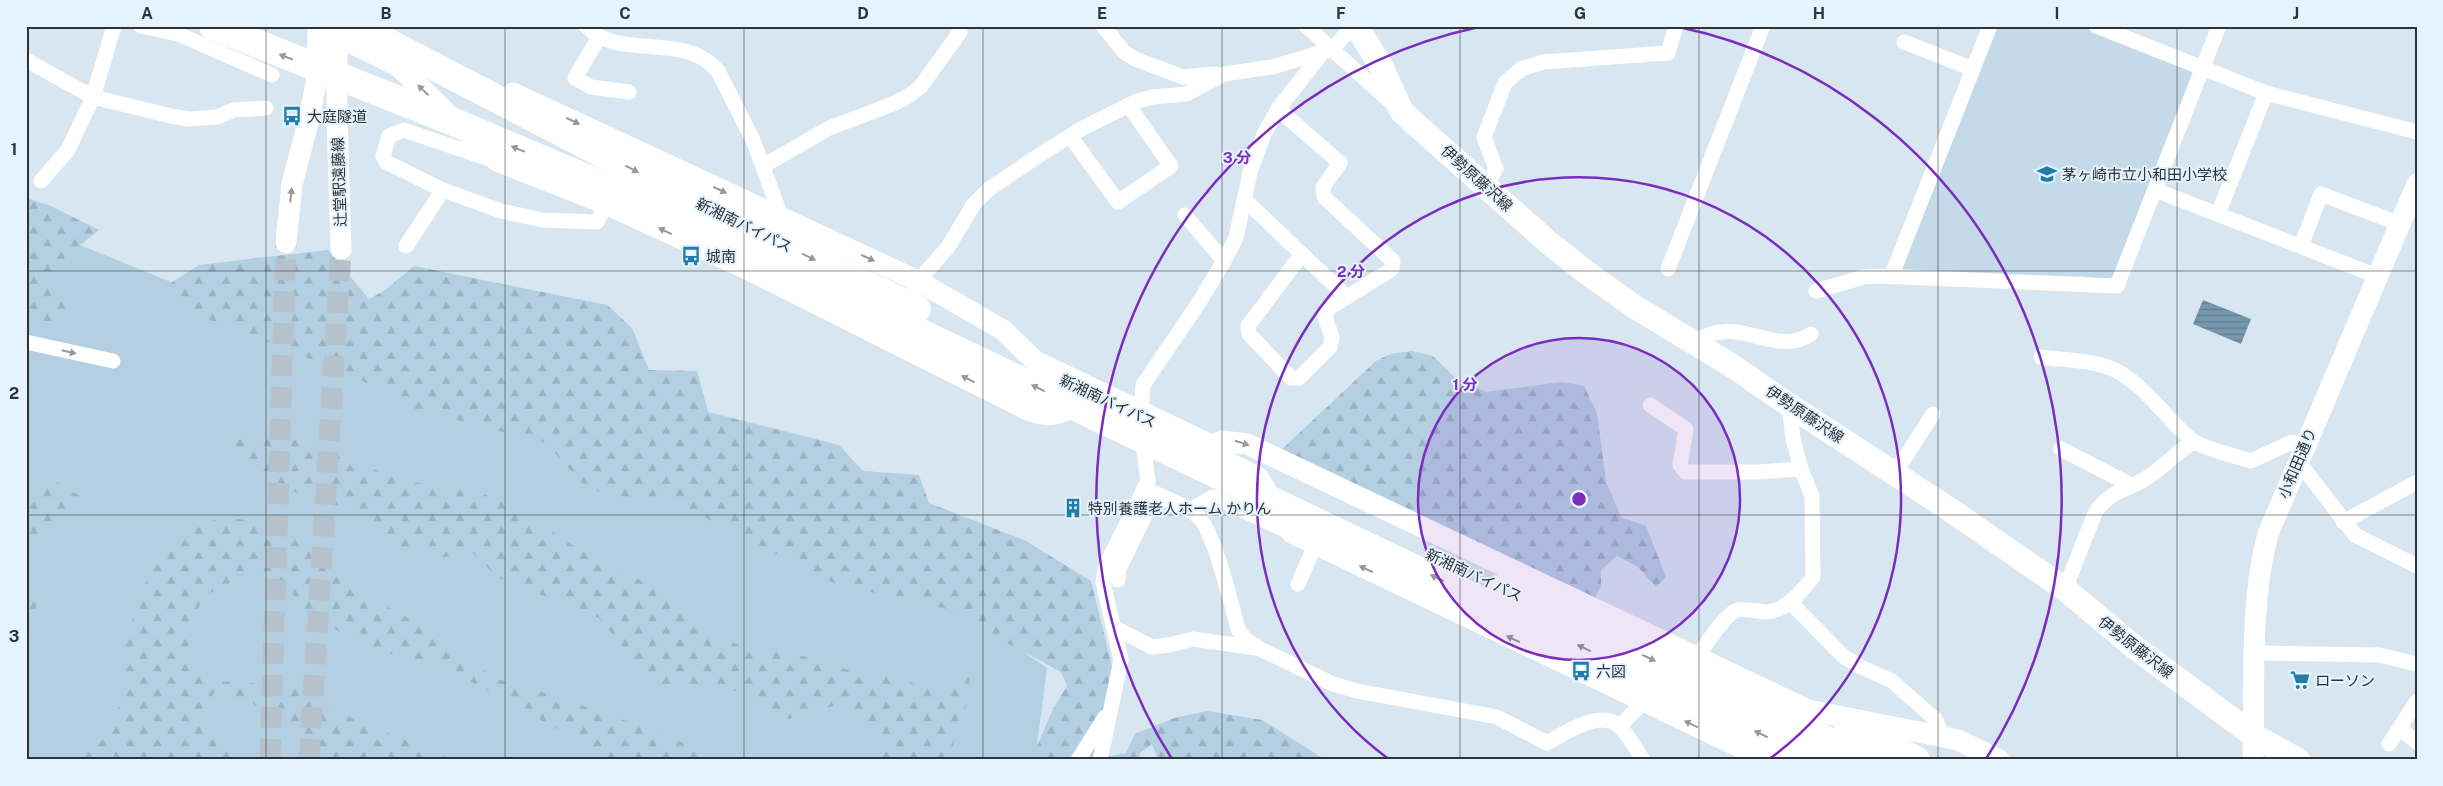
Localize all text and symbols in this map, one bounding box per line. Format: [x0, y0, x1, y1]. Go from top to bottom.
text: A [141, 4, 153, 23]
text: B [381, 4, 392, 23]
text: C [619, 4, 631, 23]
text: D [857, 4, 869, 23]
text: E [1097, 4, 1107, 23]
text: F [1336, 4, 1346, 23]
text: G [1574, 4, 1586, 23]
text: H [1813, 4, 1825, 23]
text: I [2055, 4, 2059, 23]
text: J [2293, 4, 2299, 23]
one-way arrow [279, 52, 293, 60]
one-way arrow [417, 84, 429, 96]
bus stop icon: 大庭隧道 [281, 105, 303, 127]
place label: 大庭隧道 [307, 108, 367, 125]
one-way arrow [566, 118, 580, 126]
street label: 辻堂駅遠藤線 [329, 137, 349, 227]
text: 1 [11, 140, 17, 159]
street label: 伊勢原藤沢線 [1438, 142, 1516, 214]
one-way arrow [511, 145, 526, 152]
text: 3 分 [1223, 149, 1251, 166]
school or university icon: 茅ヶ崎市立小和田小学校 [2036, 163, 2058, 185]
one-way arrow [625, 165, 639, 173]
place label: 茅ヶ崎市立小和田小学校 [2062, 166, 2227, 183]
one-way arrow [287, 187, 295, 203]
one-way arrow [713, 187, 727, 195]
street label: 新湘南バイパス [693, 194, 795, 256]
one-way arrow [658, 227, 672, 235]
bus stop icon: 城南 [680, 245, 702, 267]
place label: 城南 [706, 248, 736, 265]
one-way arrow [802, 253, 816, 261]
one-way arrow [861, 255, 875, 263]
text: 2 分 [1337, 263, 1365, 280]
one-way arrow [62, 348, 77, 356]
street label: 新湘南バイパス [1057, 371, 1159, 431]
one-way arrow [961, 375, 975, 383]
text: 1 分 [1453, 376, 1477, 393]
street label: 伊勢原藤沢線 [1763, 382, 1847, 446]
text: 2 [9, 384, 19, 403]
one-way arrow [1030, 384, 1045, 392]
street label: 小和田通り [2275, 425, 2319, 501]
one-way arrow [1235, 440, 1250, 448]
centre of rings [1570, 490, 1588, 508]
building icon: 特別養護老人ホーム かりん [1062, 497, 1084, 519]
place label: 特別養護老人ホーム かりん [1088, 500, 1271, 517]
street label: 新湘南バイパス [1423, 545, 1525, 605]
one-way arrow [1359, 565, 1373, 573]
one-way arrow [1430, 574, 1444, 582]
street label: 伊勢原藤沢線 [2095, 613, 2177, 681]
text: 3 [9, 627, 19, 646]
one-way arrow [1506, 634, 1520, 642]
one-way arrow [1576, 644, 1591, 653]
one-way arrow [1642, 654, 1656, 662]
bus stop icon: 六図 [1570, 660, 1592, 682]
place label: 六図 [1596, 663, 1626, 680]
supermarket icon: ローソン [2289, 669, 2311, 691]
place label: ローソン [2315, 672, 2375, 689]
one-way arrow [1684, 719, 1698, 727]
one-way arrow [1754, 730, 1769, 738]

